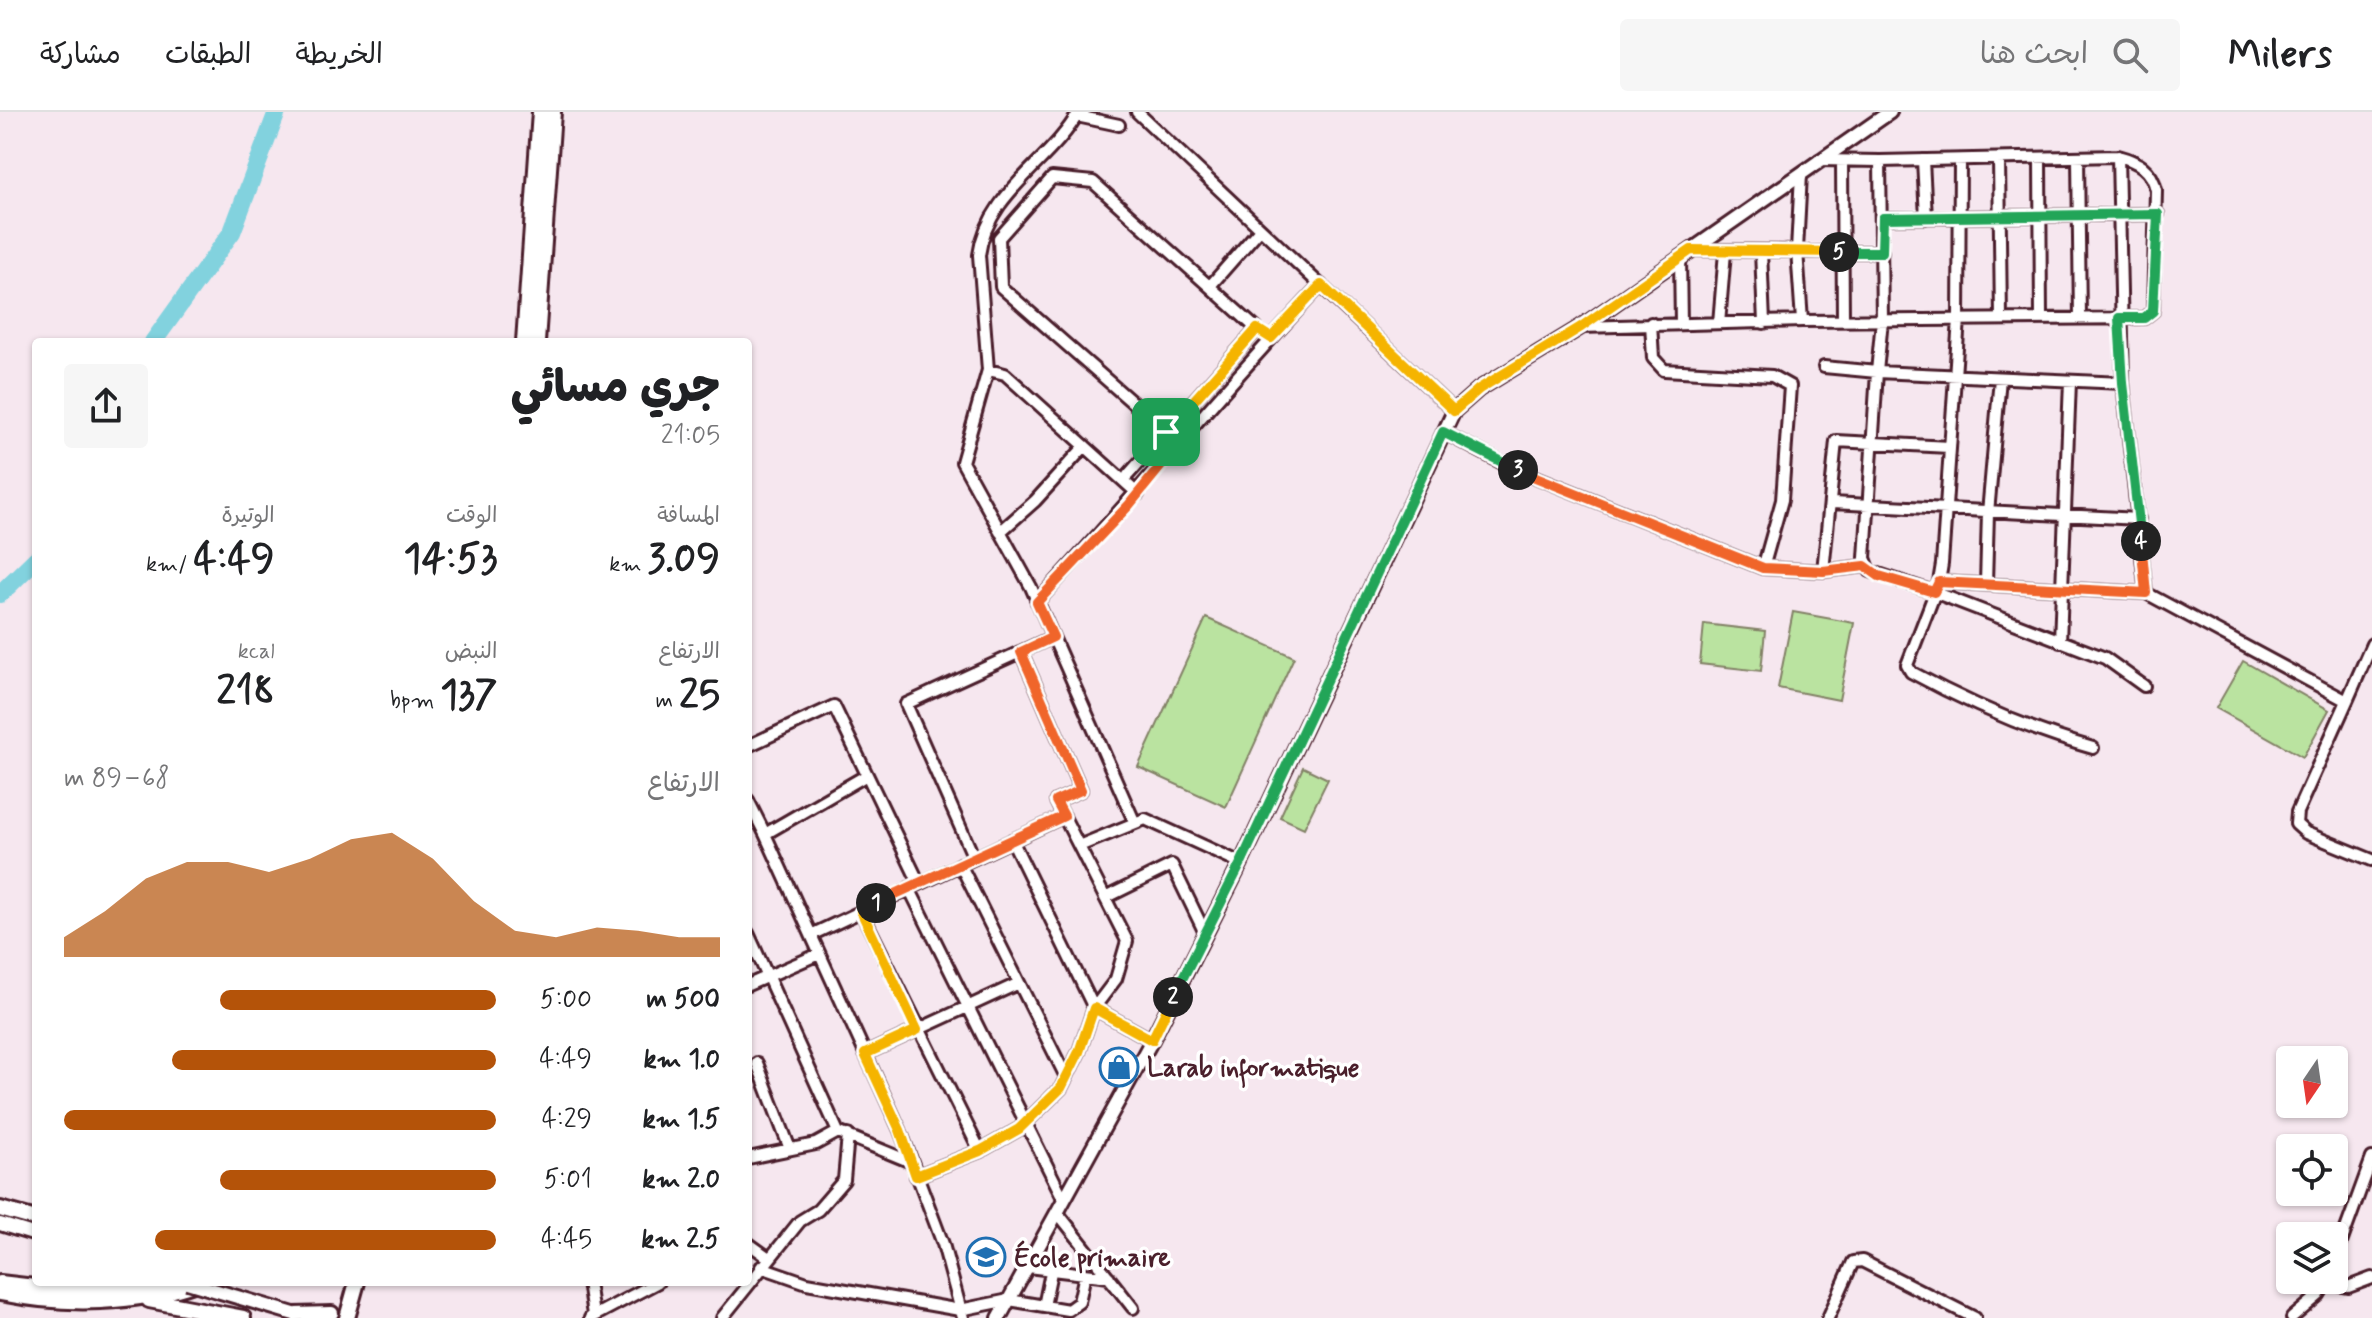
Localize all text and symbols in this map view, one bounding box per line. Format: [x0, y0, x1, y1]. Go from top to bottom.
search box [1620, 19, 2180, 91]
text: Milers [2228, 31, 2332, 80]
icon: search [2108, 33, 2152, 77]
text: ابحث هنا [1980, 35, 2088, 74]
text: مشاركة [40, 37, 121, 74]
text: الطبقات [165, 37, 251, 74]
text: الخريطة [295, 37, 383, 74]
pin: 5 [1819, 232, 1859, 272]
text: 5 [1832, 238, 1846, 266]
text: جري مسائي [511, 360, 720, 418]
button: share [64, 364, 148, 448]
pin [1132, 398, 1200, 466]
icon: arrive [1144, 410, 1188, 454]
text: 21:05 [661, 419, 720, 453]
pin: 3 [1498, 450, 1538, 490]
text: 3 [1513, 456, 1523, 484]
text: الوتيرة [222, 502, 275, 530]
text: الوقت [446, 502, 497, 530]
text: المسافة [657, 502, 720, 530]
pin: 4 [2121, 521, 2161, 561]
text: 4 [2135, 527, 2147, 555]
text: 4:49 [194, 534, 275, 586]
text: 14:53 [404, 534, 497, 586]
text: 3.09 [647, 534, 720, 586]
text: /km [146, 551, 194, 579]
text: km [609, 551, 647, 579]
text: kcal [238, 638, 275, 666]
text: النبض [445, 638, 497, 666]
text: الارتفاع [658, 638, 720, 666]
text: 218 [216, 666, 275, 718]
text: 137 [440, 670, 497, 722]
text: 25 [679, 670, 720, 722]
text: bpm [390, 687, 440, 715]
text: m [656, 687, 679, 715]
text: 68–89 m [64, 762, 170, 796]
text: الارتفاع [647, 767, 720, 801]
pin: 1 [856, 883, 896, 923]
text: 1 [871, 889, 881, 917]
pin: 2 [1153, 977, 1193, 1017]
text: 5:00 [540, 983, 592, 1017]
text: 500 m [646, 983, 720, 1017]
text: 2 [1168, 983, 1178, 1011]
text: 4:49 [539, 1043, 592, 1077]
text: 1.0 km [643, 1043, 720, 1077]
shop icon: Larab informatique [1098, 1046, 1140, 1088]
north arrow [2276, 1046, 2348, 1118]
map controls [2276, 1046, 2348, 1294]
place label: Larab informatique [1147, 1052, 1359, 1088]
text: 4:29 [542, 1103, 592, 1137]
text: 1.5 km [642, 1103, 720, 1137]
button: locate [2276, 1134, 2348, 1206]
text: 5:01 [544, 1163, 592, 1197]
text: 2.0 km [642, 1163, 720, 1197]
button: layers [2276, 1222, 2348, 1294]
text: 4:45 [541, 1223, 592, 1257]
text: 2.5 km [641, 1223, 720, 1257]
school or university icon: École primaire [965, 1236, 1007, 1278]
place label: École primaire [1014, 1240, 1171, 1276]

